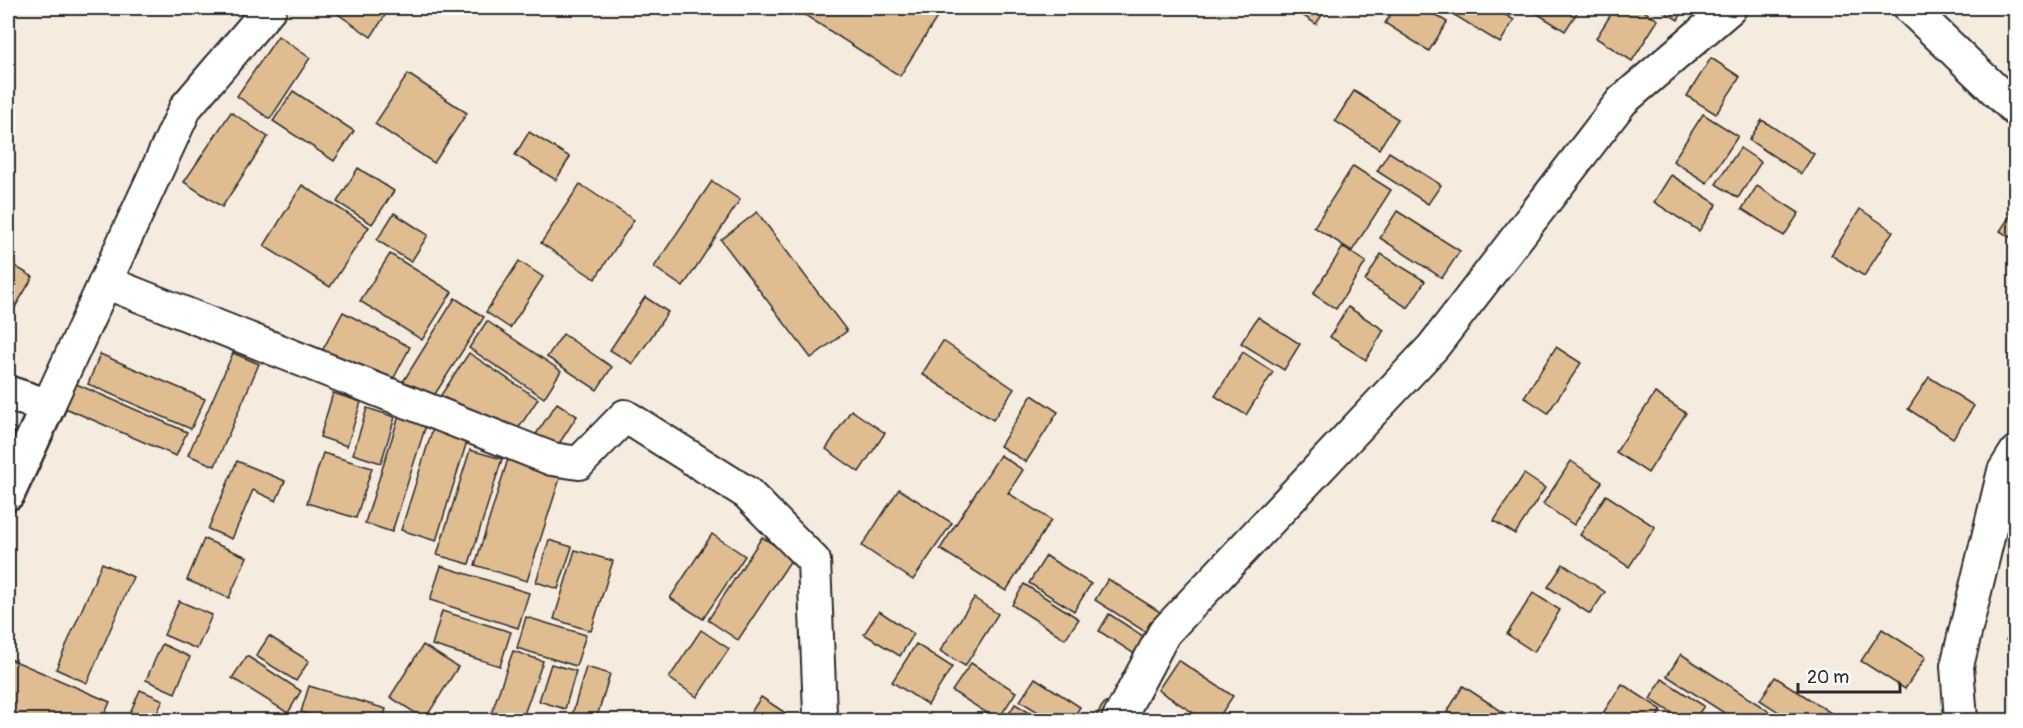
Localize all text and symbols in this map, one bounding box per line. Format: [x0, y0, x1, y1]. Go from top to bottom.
scale bar [1798, 656, 1900, 694]
text: 20 m [1807, 666, 1849, 689]

